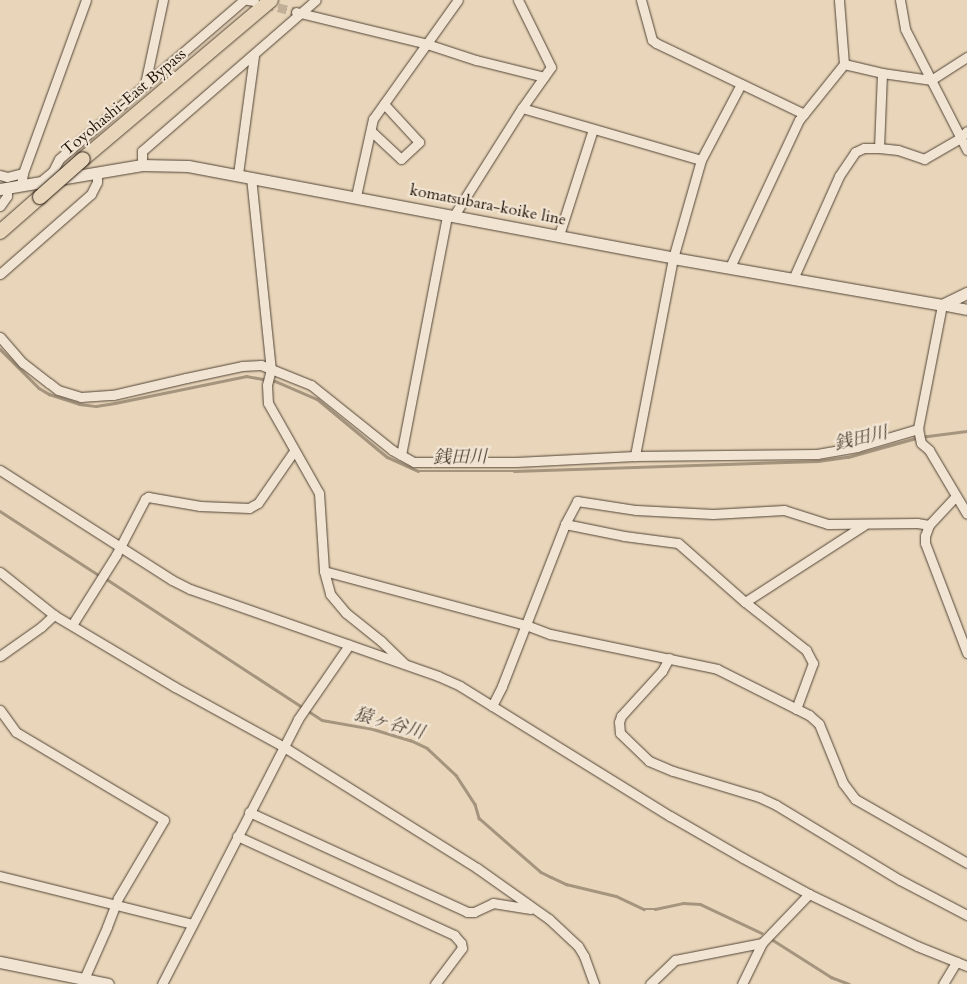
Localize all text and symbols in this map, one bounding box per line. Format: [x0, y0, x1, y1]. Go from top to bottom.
street label: Toyohashi-East Bypass [58, 45, 190, 159]
street label: komatsubara-koike line [408, 180, 568, 230]
water label: 銭田川 [832, 422, 890, 456]
water label: 銭田川 [433, 447, 487, 469]
water label: 猿ヶ谷川 [351, 704, 427, 744]

